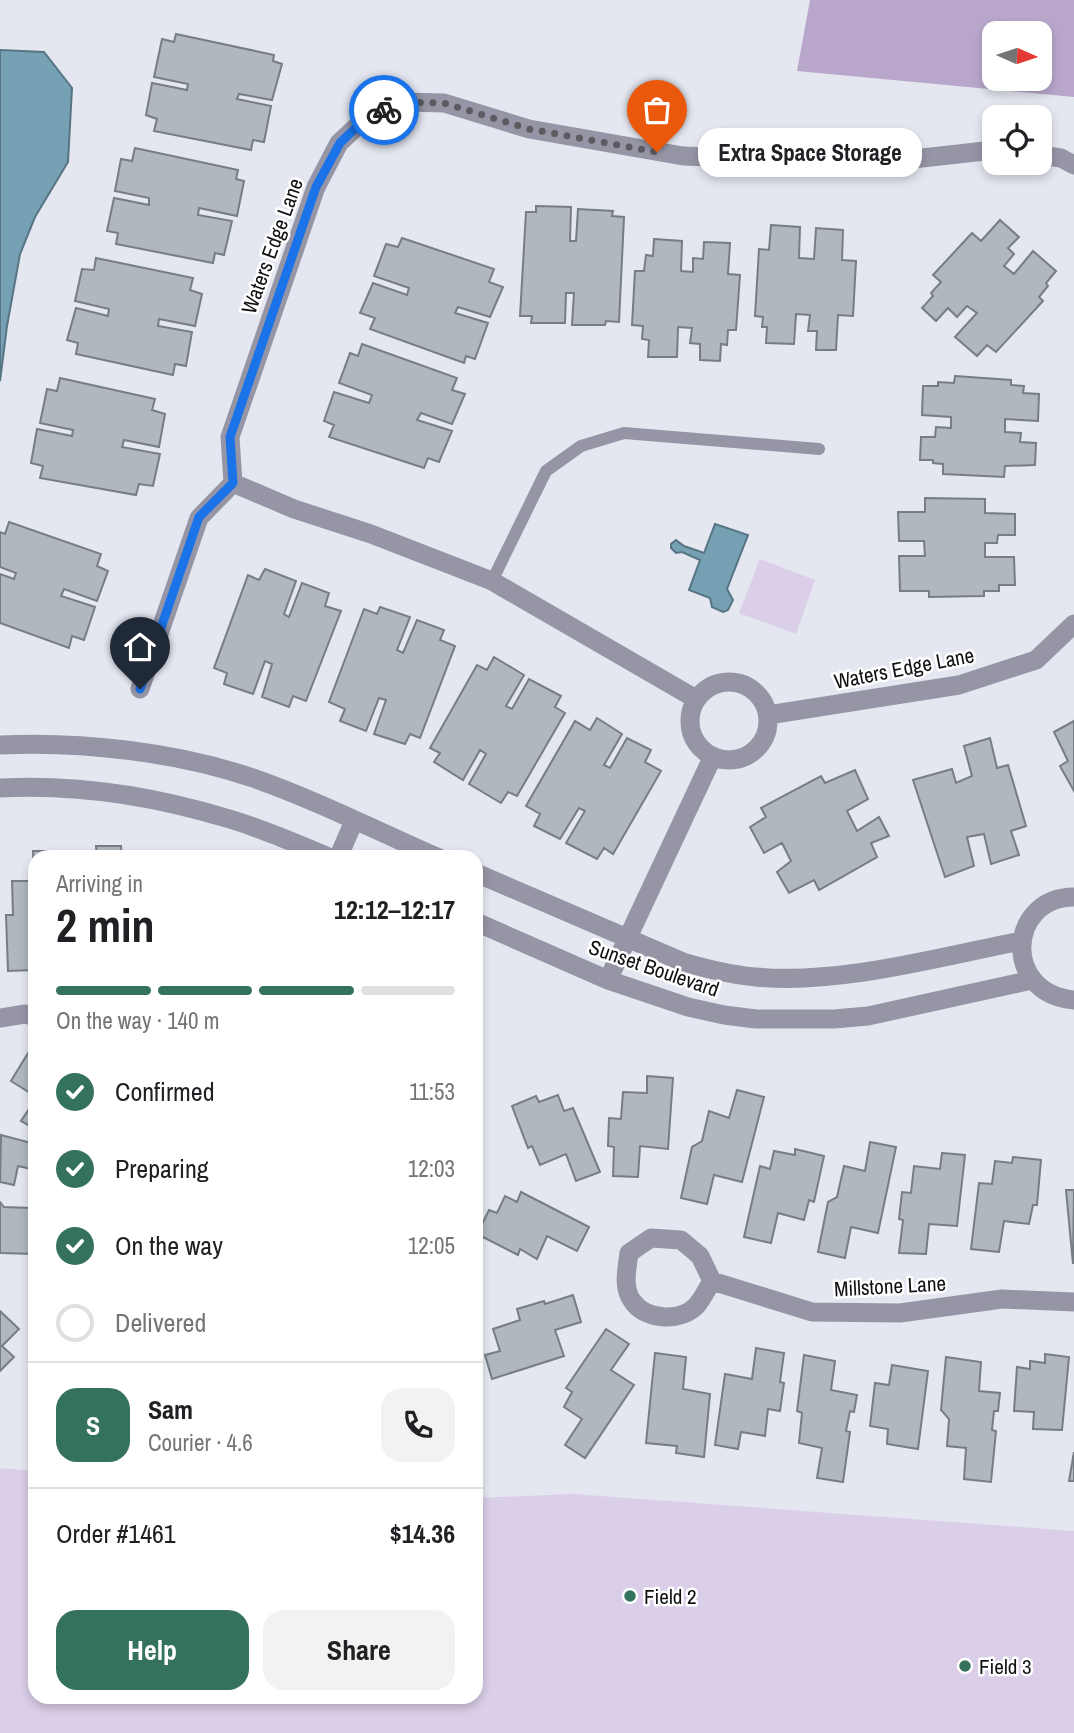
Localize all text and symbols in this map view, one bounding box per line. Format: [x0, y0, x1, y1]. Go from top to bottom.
north arrow [982, 21, 1052, 91]
map controls [982, 21, 1052, 175]
courier [349, 75, 419, 145]
pin [627, 80, 687, 152]
icon: bike [365, 91, 403, 129]
icon: bag [638, 91, 676, 129]
button: locate [982, 105, 1052, 175]
callout: Extra Space Storage [699, 128, 923, 176]
text: Extra Space Storage [718, 137, 902, 168]
street label: Waters Edge Lane [234, 174, 310, 318]
pin [110, 617, 170, 689]
icon: home [121, 628, 159, 666]
street label: Waters Edge Lane [832, 640, 976, 696]
text: Arriving in [56, 868, 143, 899]
text: 12:12–12:17 [334, 892, 455, 927]
text: 2 min [56, 894, 155, 956]
street label: Sunset Boulevard [585, 932, 723, 1004]
text: On the way · 140 m [56, 1005, 220, 1036]
icon: check [56, 1073, 94, 1111]
text: Confirmed [115, 1074, 215, 1109]
text: 11:53 [409, 1076, 455, 1107]
icon: check [56, 1150, 94, 1188]
text: Preparing [115, 1151, 209, 1186]
text: 12:03 [408, 1153, 455, 1184]
icon: check [56, 1227, 94, 1265]
text: On the way [115, 1228, 223, 1263]
text: 12:05 [408, 1230, 455, 1261]
street label: Millstone Lane [833, 1269, 947, 1303]
text: Delivered [115, 1305, 206, 1340]
button: phone [381, 1388, 455, 1462]
text: Sam [148, 1392, 193, 1427]
text: S [86, 1408, 100, 1443]
text: Courier · 4.6 [148, 1427, 253, 1458]
text: Order #1461 [56, 1516, 176, 1551]
text: $14.36 [390, 1516, 455, 1551]
place label: Field 2 [644, 1582, 697, 1611]
marker: Field 2 [622, 1588, 638, 1604]
button: Help [56, 1610, 249, 1690]
button: Share [263, 1610, 455, 1690]
place label: Field 3 [979, 1652, 1032, 1681]
marker: Field 3 [957, 1658, 973, 1674]

